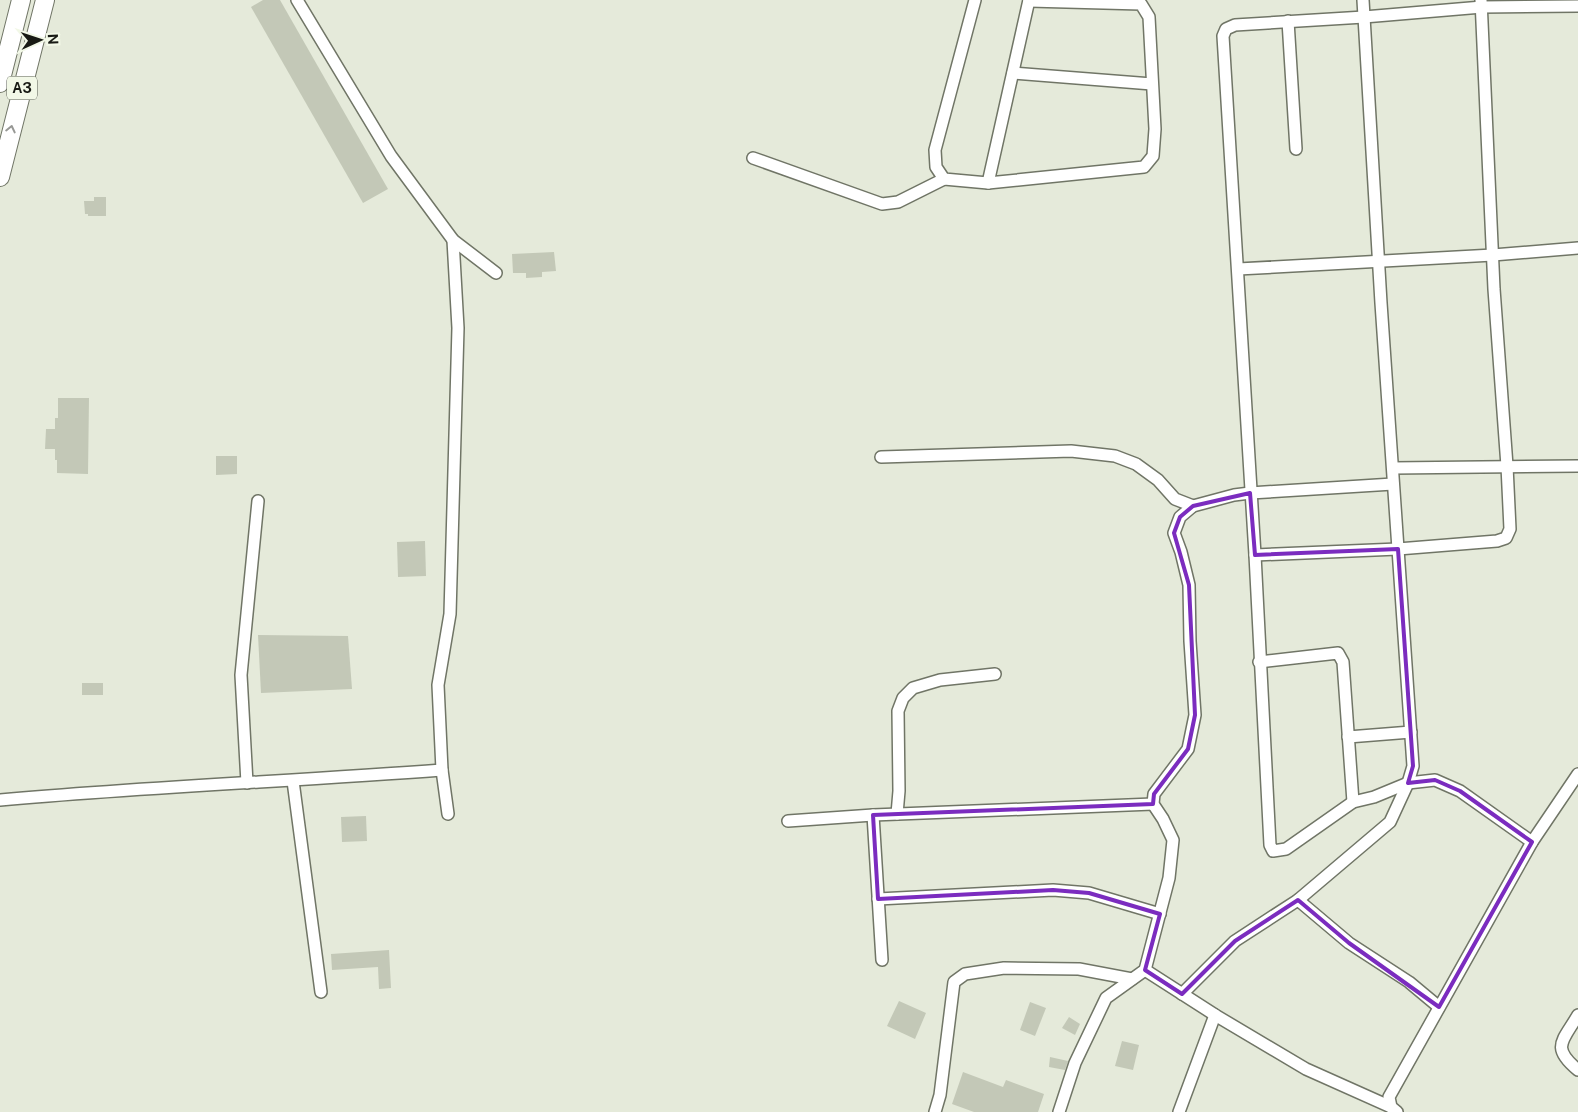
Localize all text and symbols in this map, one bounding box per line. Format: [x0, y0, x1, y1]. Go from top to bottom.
north arrow [15, 15, 65, 65]
text: N [45, 33, 61, 45]
road number: A3 [7, 76, 37, 100]
one-way arrow [5, 125, 16, 134]

